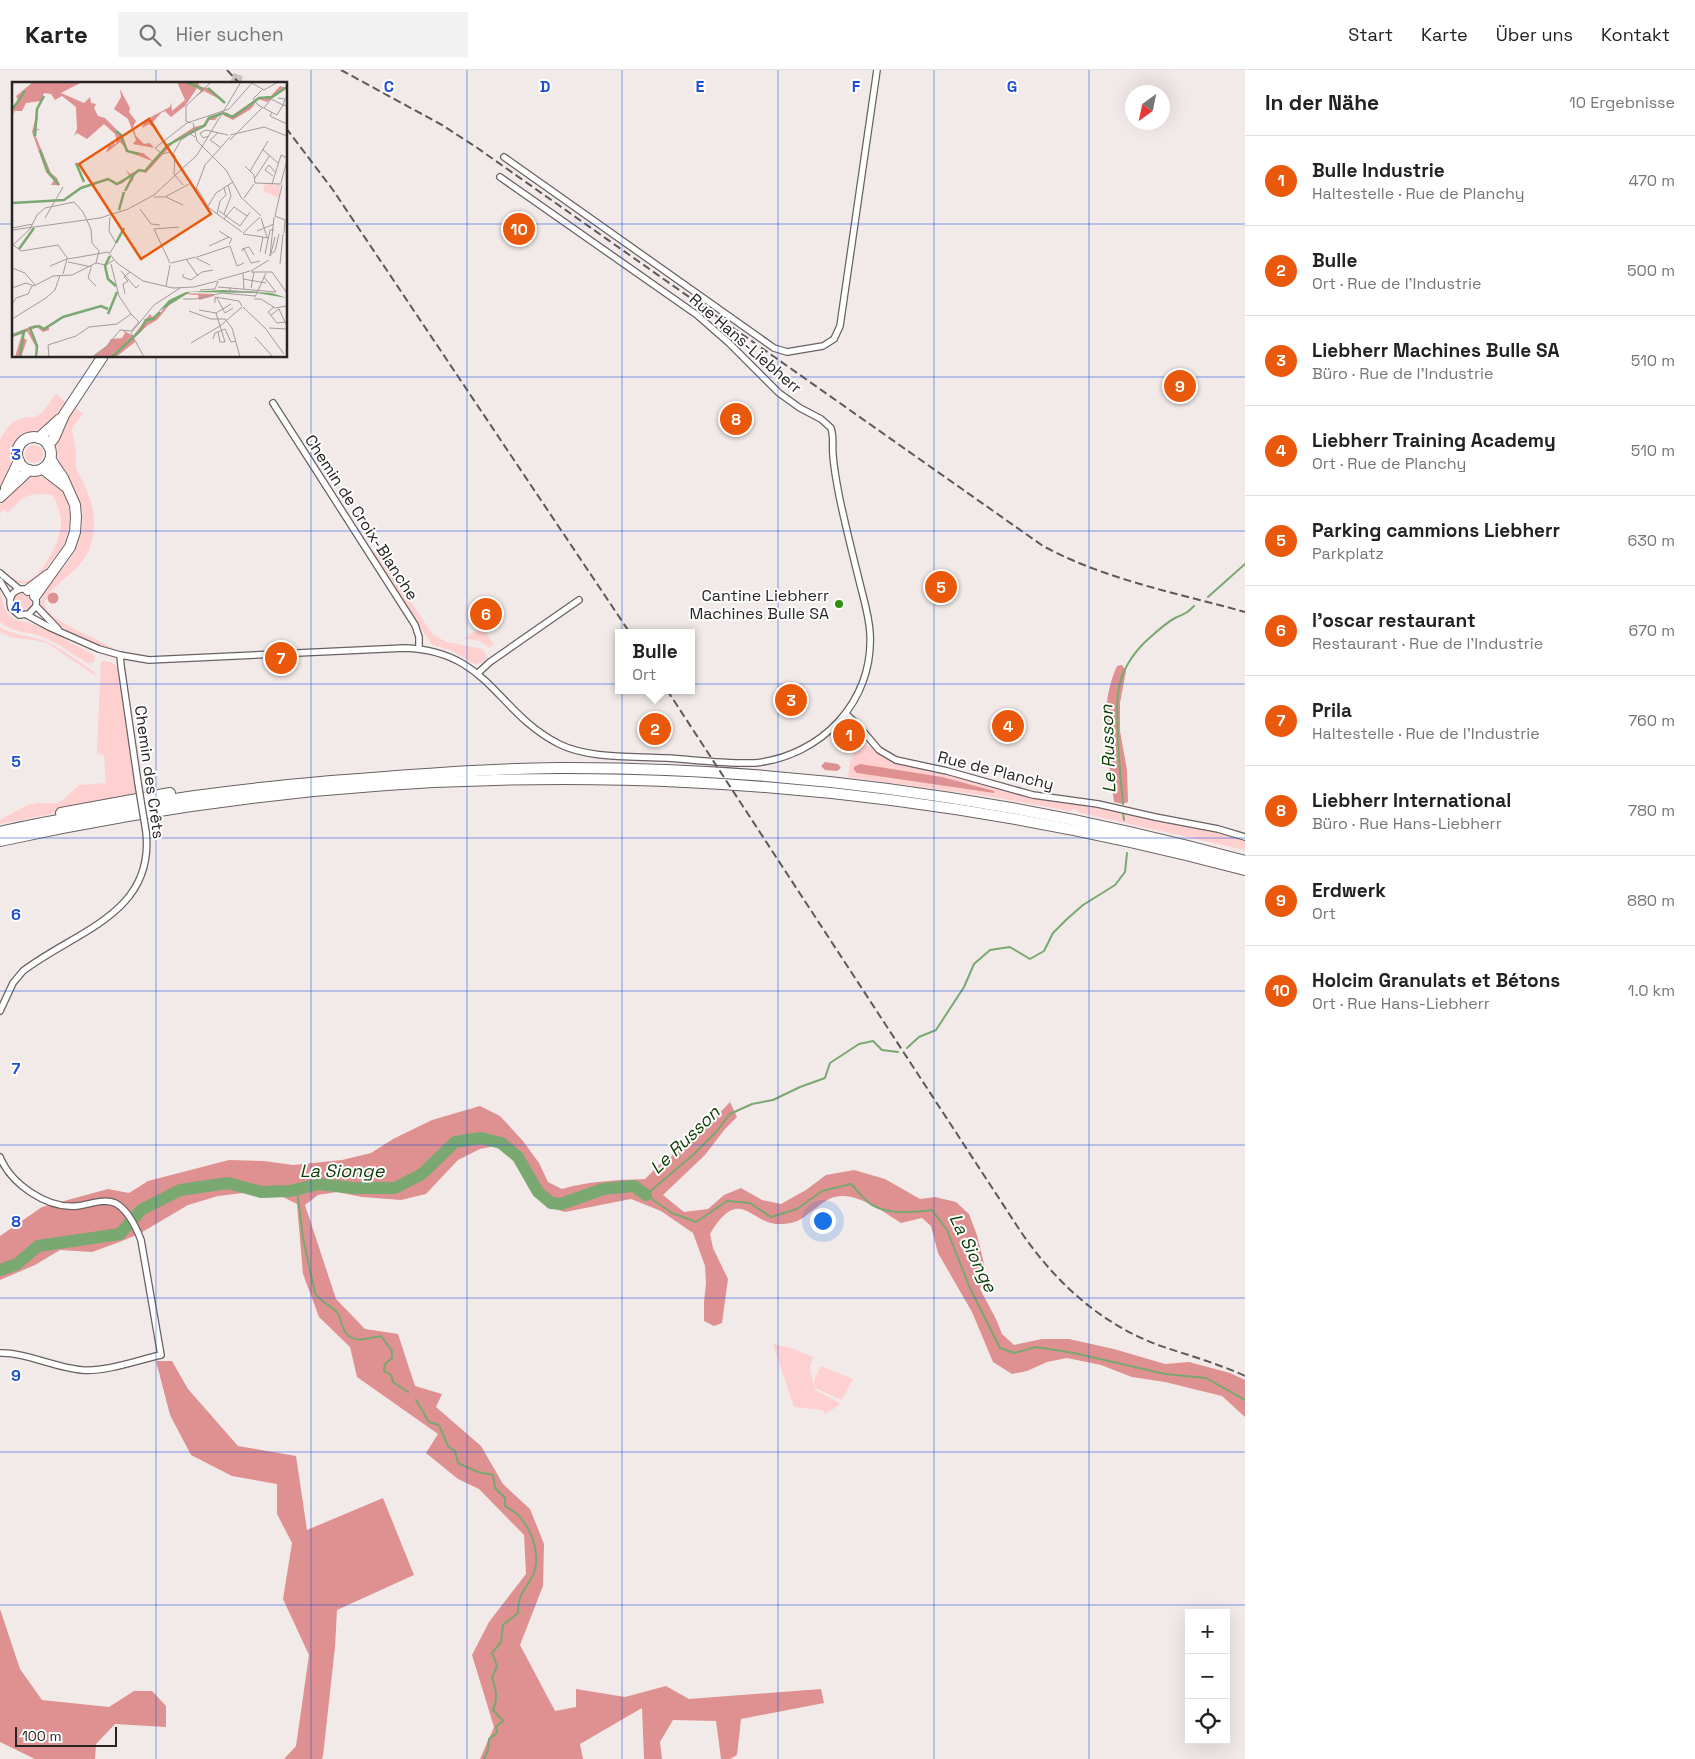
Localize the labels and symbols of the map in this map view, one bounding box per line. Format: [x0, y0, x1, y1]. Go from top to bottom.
text: C [384, 76, 394, 97]
text: D [540, 76, 550, 97]
text: E [696, 76, 705, 97]
text: F [852, 76, 861, 97]
text: G [1007, 76, 1017, 97]
inset map [12, 82, 288, 358]
north arrow [1125, 85, 1170, 130]
pin: 10 [503, 210, 535, 248]
street label: Rue Hans-Liebherr [685, 289, 806, 398]
pin: 9 [1164, 367, 1196, 405]
pin: 8 [720, 400, 752, 438]
street label: Chemin de Croix-Blanche [300, 430, 423, 604]
text: 3 [11, 444, 21, 465]
pin: 5 [925, 568, 957, 606]
place label: Cantine Liebherr Machines Bulle SA [689, 585, 829, 624]
pin: 6 [470, 595, 502, 633]
text: 4 [11, 597, 21, 618]
marker: Cantine Liebherr Machines Bulle SA [833, 598, 845, 610]
pin: 7 [265, 639, 297, 677]
pin: 3 [775, 681, 807, 719]
water label: Le Russon [1094, 703, 1121, 794]
street label: Chemin des Crêts [130, 704, 169, 840]
pin: 4 [992, 707, 1024, 745]
pin: 2 [639, 710, 671, 748]
pin: 1 [833, 716, 865, 754]
street label: Rue de Planchy [936, 746, 1056, 795]
text: 5 [11, 751, 21, 772]
text: 6 [11, 904, 21, 925]
text: 7 [12, 1058, 21, 1079]
water label: Le Russon [645, 1100, 725, 1179]
water label: La Sionge [300, 1159, 386, 1182]
your location [810, 1208, 836, 1234]
water label: La Sionge [945, 1210, 1003, 1297]
text: 8 [11, 1211, 21, 1232]
text: 9 [11, 1365, 21, 1386]
scale bar [15, 1724, 118, 1747]

